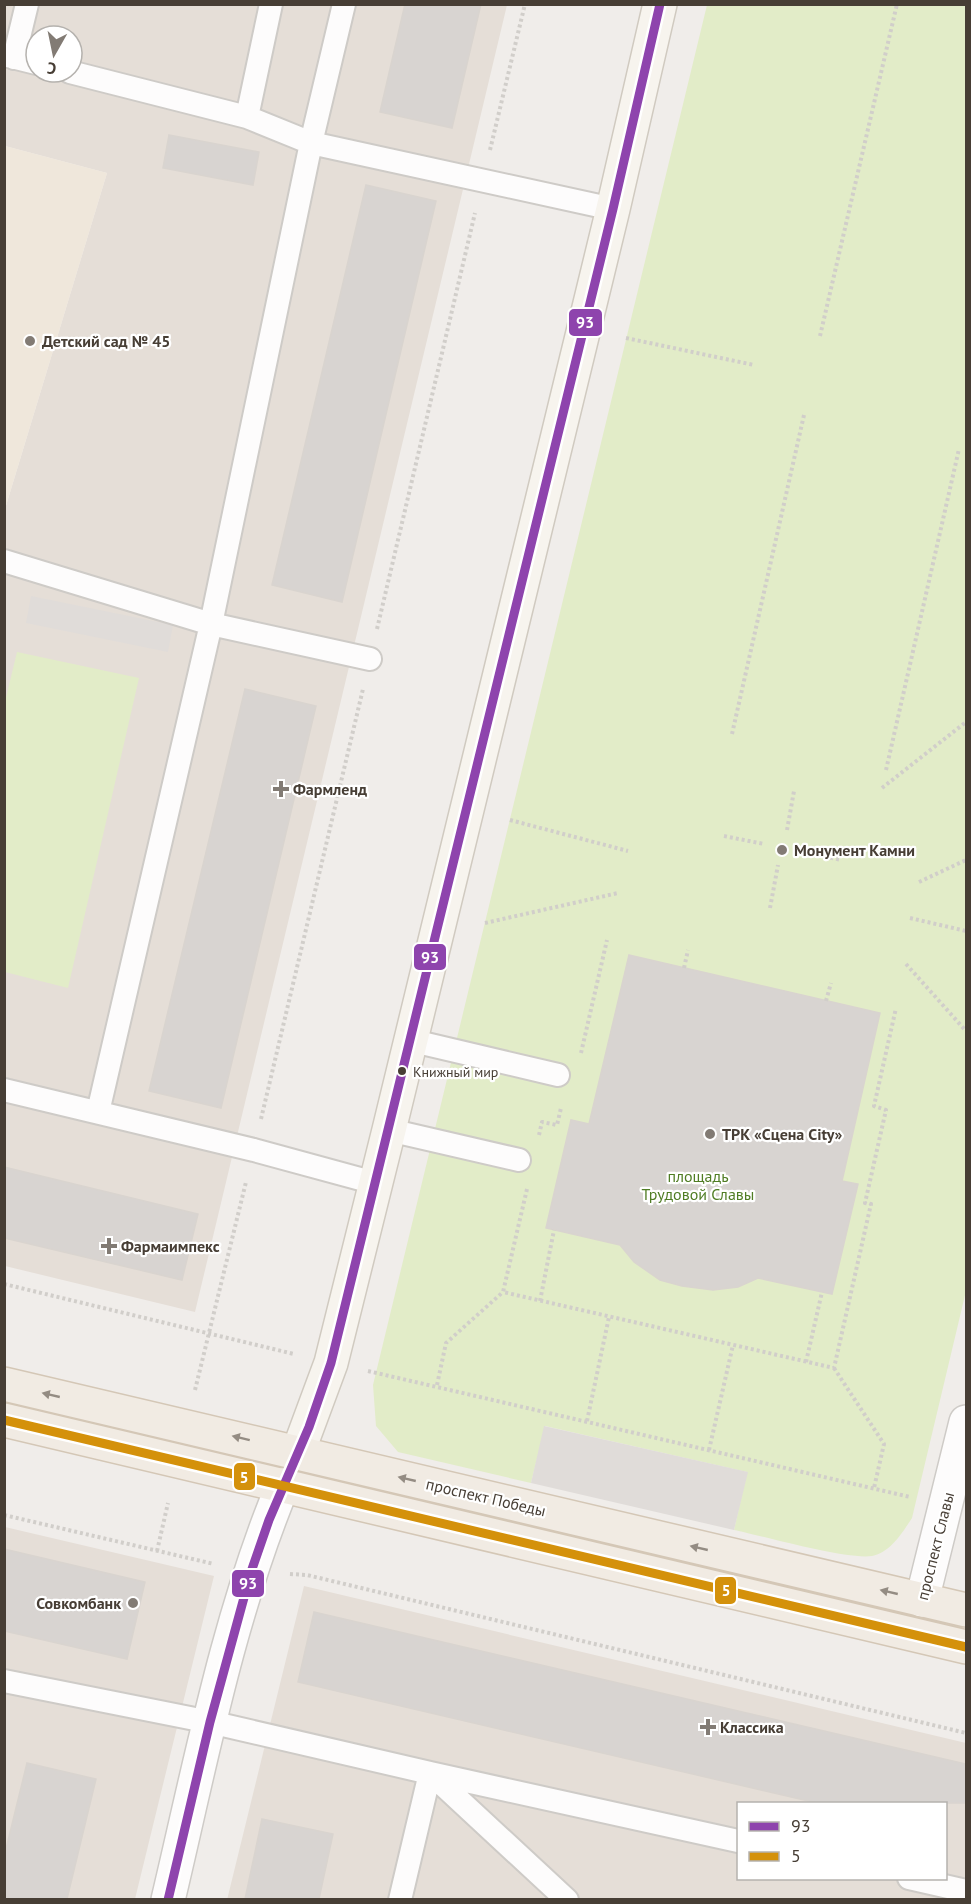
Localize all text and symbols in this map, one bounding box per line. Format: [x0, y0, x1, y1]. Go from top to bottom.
north arrow [24, 24, 84, 84]
text: С [46, 58, 58, 79]
line badge: 93 [568, 308, 603, 337]
text: 93 [576, 312, 594, 332]
place label: Детский сад № 45 [42, 331, 170, 351]
marker: Детский сад № 45 [23, 334, 37, 348]
place label: Фармленд [293, 779, 367, 799]
marker: Фармленд [274, 782, 288, 796]
place label: Монумент Камни [794, 840, 915, 860]
marker: Монумент Камни [775, 843, 789, 857]
line badge: 93 [413, 943, 447, 971]
text: 93 [421, 947, 439, 967]
place label: Книжный мир [413, 1063, 498, 1081]
marker: Книжный мир [396, 1065, 408, 1077]
place label: ТРК «Сцена City» [722, 1124, 842, 1144]
marker: ТРК «Сцена City» [703, 1127, 717, 1141]
park label: площадь Трудовой Славы [642, 1166, 754, 1204]
place label: Фармаимпекс [121, 1236, 220, 1256]
marker: Фармаимпекс [102, 1239, 116, 1253]
one-way arrow [41, 1390, 60, 1399]
one-way arrow [232, 1433, 250, 1443]
line badge: 5 [233, 1462, 256, 1491]
text: 5 [239, 1467, 249, 1487]
one-way arrow [398, 1473, 417, 1483]
street label: проспект Победы [424, 1474, 548, 1520]
street label: проспект Славы [912, 1490, 958, 1602]
one-way arrow [690, 1542, 709, 1552]
line badge: 93 [231, 1569, 265, 1598]
text: 93 [239, 1573, 257, 1593]
line badge: 5 [714, 1576, 737, 1605]
text: 5 [721, 1580, 731, 1600]
one-way arrow [880, 1587, 898, 1597]
place label: Совкомбанк [36, 1593, 121, 1613]
marker: Совкомбанк [126, 1596, 140, 1610]
place label: Классика [720, 1717, 784, 1737]
marker: Классика [701, 1720, 715, 1734]
legend [737, 1802, 947, 1880]
text: 93 [791, 1814, 811, 1837]
text: 5 [791, 1844, 801, 1867]

